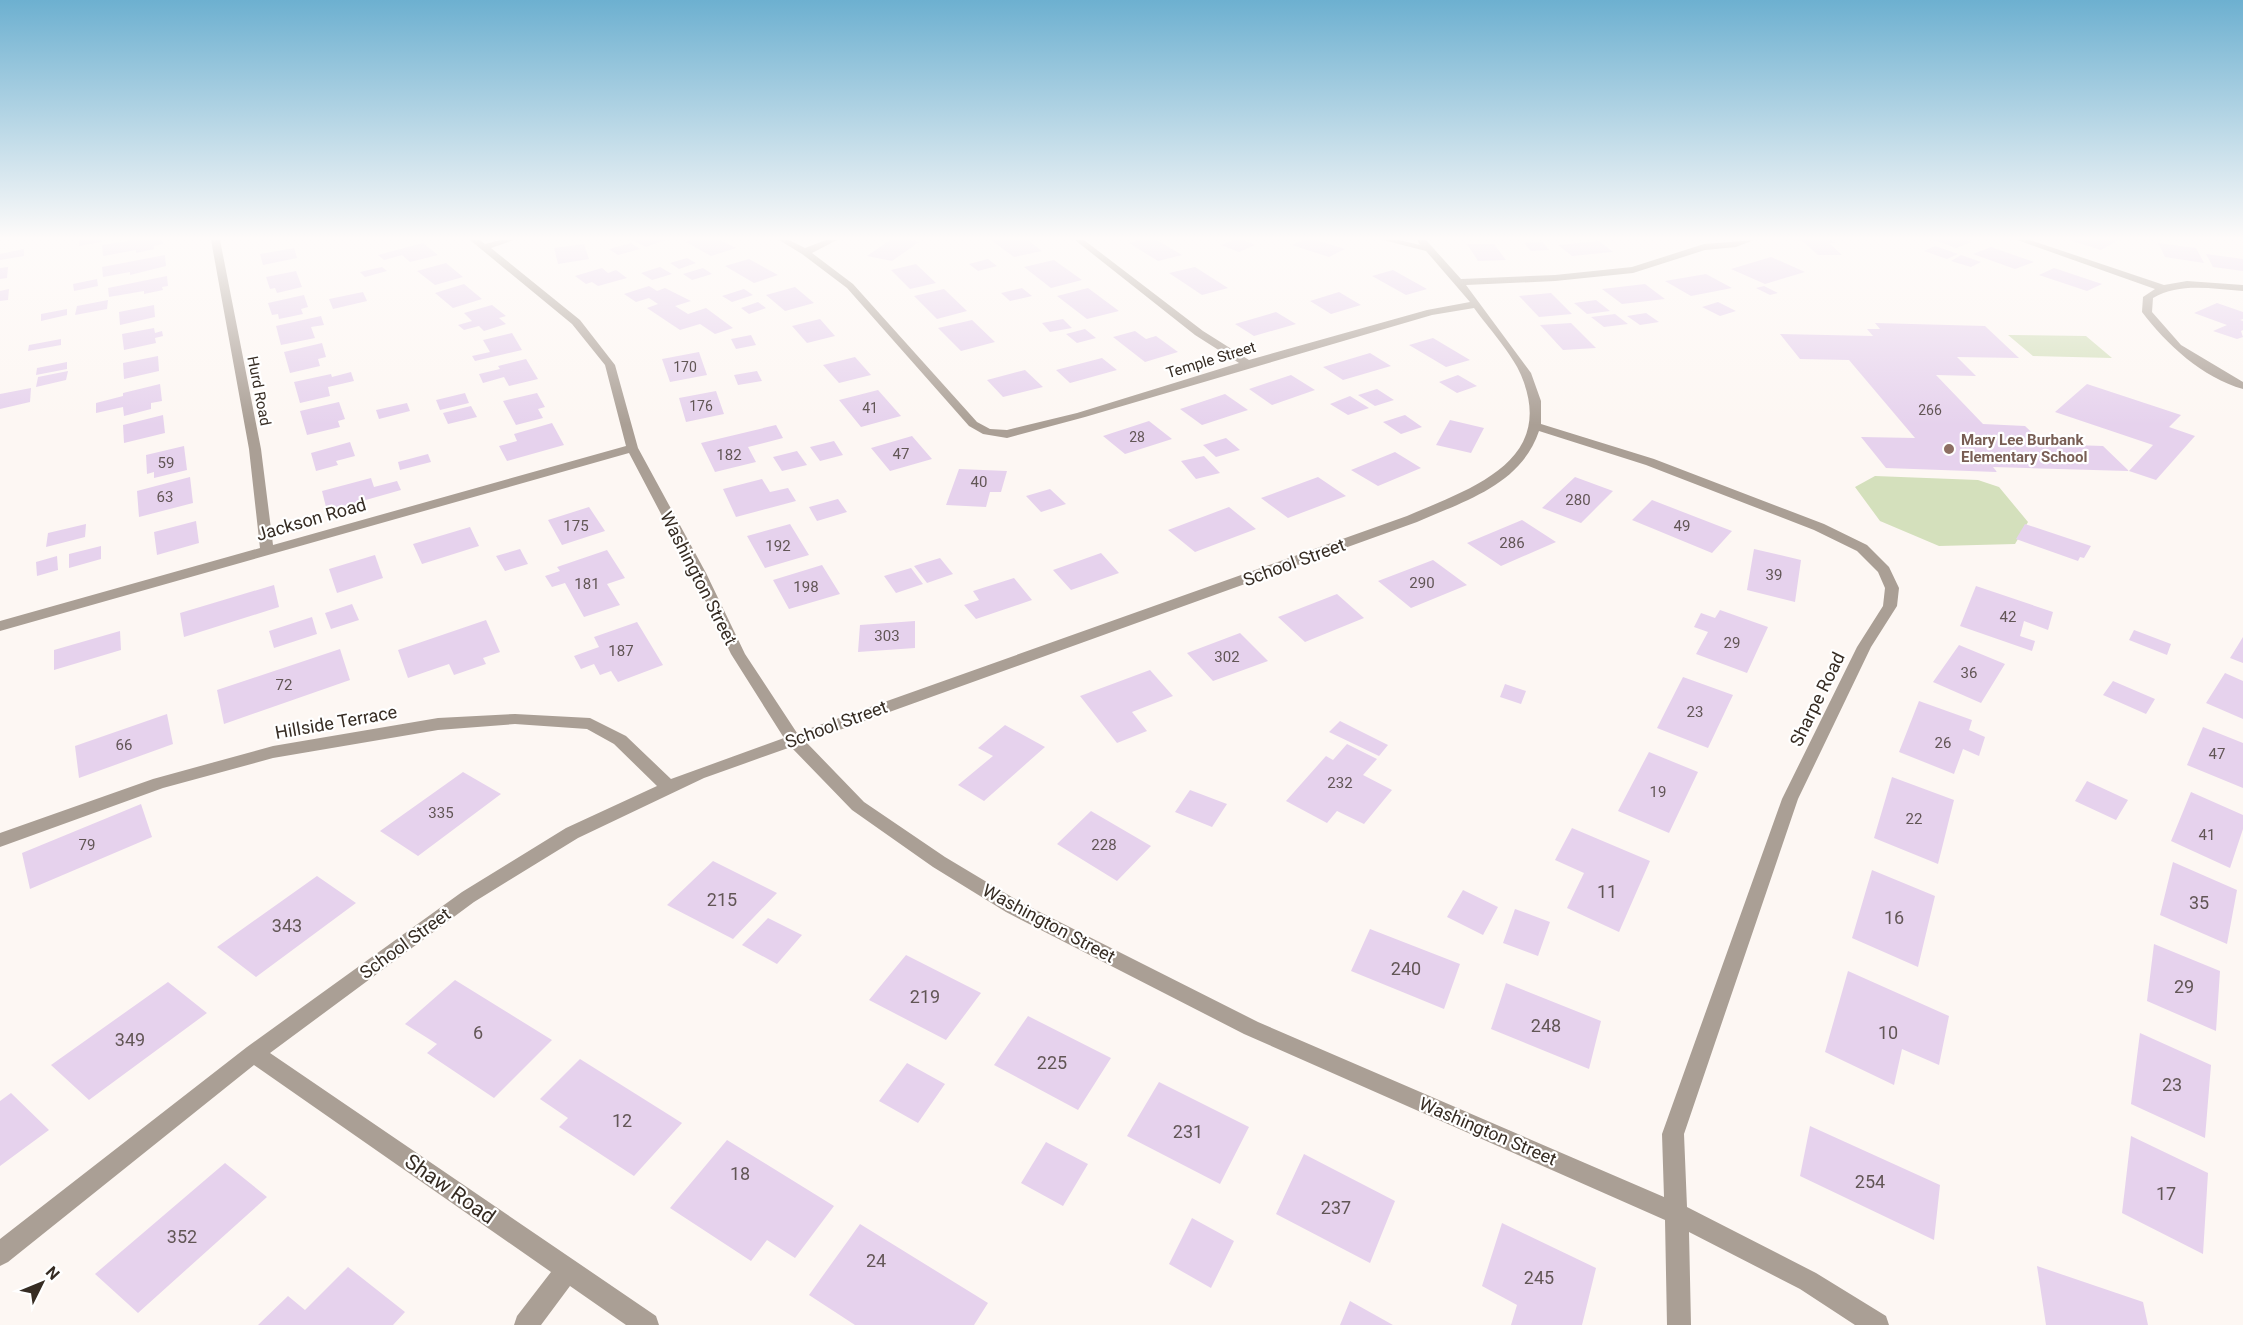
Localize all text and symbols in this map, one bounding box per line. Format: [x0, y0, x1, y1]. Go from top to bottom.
street label: Temple Street [1164, 338, 1258, 382]
street label: Hurd Road [243, 355, 275, 427]
house number: 170 [673, 359, 697, 375]
house number: 176 [689, 398, 713, 414]
house number: 41 [862, 400, 878, 416]
house number: 266 [1918, 402, 1942, 418]
house number: 28 [1129, 429, 1145, 445]
place label: Mary Lee Burbank Elementary School [1961, 431, 2087, 466]
marker: Mary Lee Burbank Elementary School [1942, 442, 1956, 456]
house number: 47 [893, 445, 909, 463]
house number: 182 [716, 446, 742, 464]
house number: 59 [158, 454, 174, 472]
house number: 40 [971, 473, 987, 491]
house number: 63 [157, 488, 173, 506]
house number: 280 [1565, 491, 1591, 509]
street label: Jackson Road [254, 493, 368, 545]
street label: Washington Street [656, 508, 742, 648]
house number: 175 [563, 517, 589, 535]
house number: 49 [1674, 517, 1690, 535]
street label: School Street [1240, 534, 1348, 590]
house number: 286 [1499, 534, 1525, 552]
house number: 192 [765, 537, 791, 555]
house number: 39 [1766, 566, 1782, 584]
house number: 290 [1409, 574, 1435, 592]
house number: 181 [574, 575, 600, 593]
house number: 198 [793, 578, 819, 596]
house number: 42 [2000, 608, 2016, 626]
house number: 303 [874, 627, 900, 645]
house number: 29 [1724, 634, 1740, 652]
house number: 187 [608, 642, 634, 660]
house number: 302 [1214, 648, 1240, 666]
street label: Sharpe Road [1785, 649, 1849, 749]
house number: 36 [1961, 664, 1977, 682]
house number: 72 [276, 676, 292, 694]
street label: School Street [782, 696, 890, 752]
street label: Hillside Terrace [273, 701, 399, 743]
house number: 23 [1687, 703, 1703, 721]
house number: 26 [1935, 734, 1951, 752]
house number: 66 [116, 736, 132, 754]
house number: 47 [2209, 745, 2225, 763]
house number: 232 [1327, 774, 1353, 792]
house number: 19 [1650, 783, 1666, 801]
house number: 335 [428, 804, 454, 822]
house number: 22 [1906, 810, 1922, 828]
house number: 41 [2199, 826, 2215, 844]
house number: 79 [79, 836, 95, 854]
house number: 228 [1091, 836, 1117, 854]
street label: Washington Street [979, 879, 1119, 967]
house number: 11 [1597, 881, 1617, 902]
house number: 215 [707, 889, 737, 910]
house number: 35 [2189, 892, 2209, 913]
street label: School Street [356, 903, 454, 983]
house number: 16 [1884, 907, 1904, 928]
house number: 343 [272, 915, 302, 936]
house number: 240 [1391, 958, 1421, 979]
house number: 29 [2174, 976, 2194, 997]
house number: 219 [910, 986, 940, 1007]
house number: 248 [1531, 1015, 1561, 1036]
house number: 6 [473, 1022, 483, 1043]
house number: 10 [1878, 1022, 1898, 1043]
house number: 349 [115, 1029, 145, 1050]
house number: 225 [1037, 1052, 1067, 1073]
house number: 23 [2162, 1074, 2182, 1095]
street label: Washington Street [1416, 1093, 1560, 1169]
house number: 12 [612, 1110, 632, 1131]
house number: 231 [1173, 1121, 1203, 1142]
street label: Shaw Road [400, 1149, 500, 1229]
house number: 18 [730, 1163, 750, 1184]
house number: 254 [1855, 1171, 1885, 1192]
house number: 17 [2156, 1183, 2176, 1204]
house number: 237 [1321, 1197, 1351, 1218]
house number: 352 [167, 1226, 197, 1247]
house number: 24 [866, 1250, 886, 1271]
north arrow [12, 1253, 72, 1313]
text: N [42, 1263, 63, 1284]
house number: 245 [1524, 1267, 1554, 1288]

